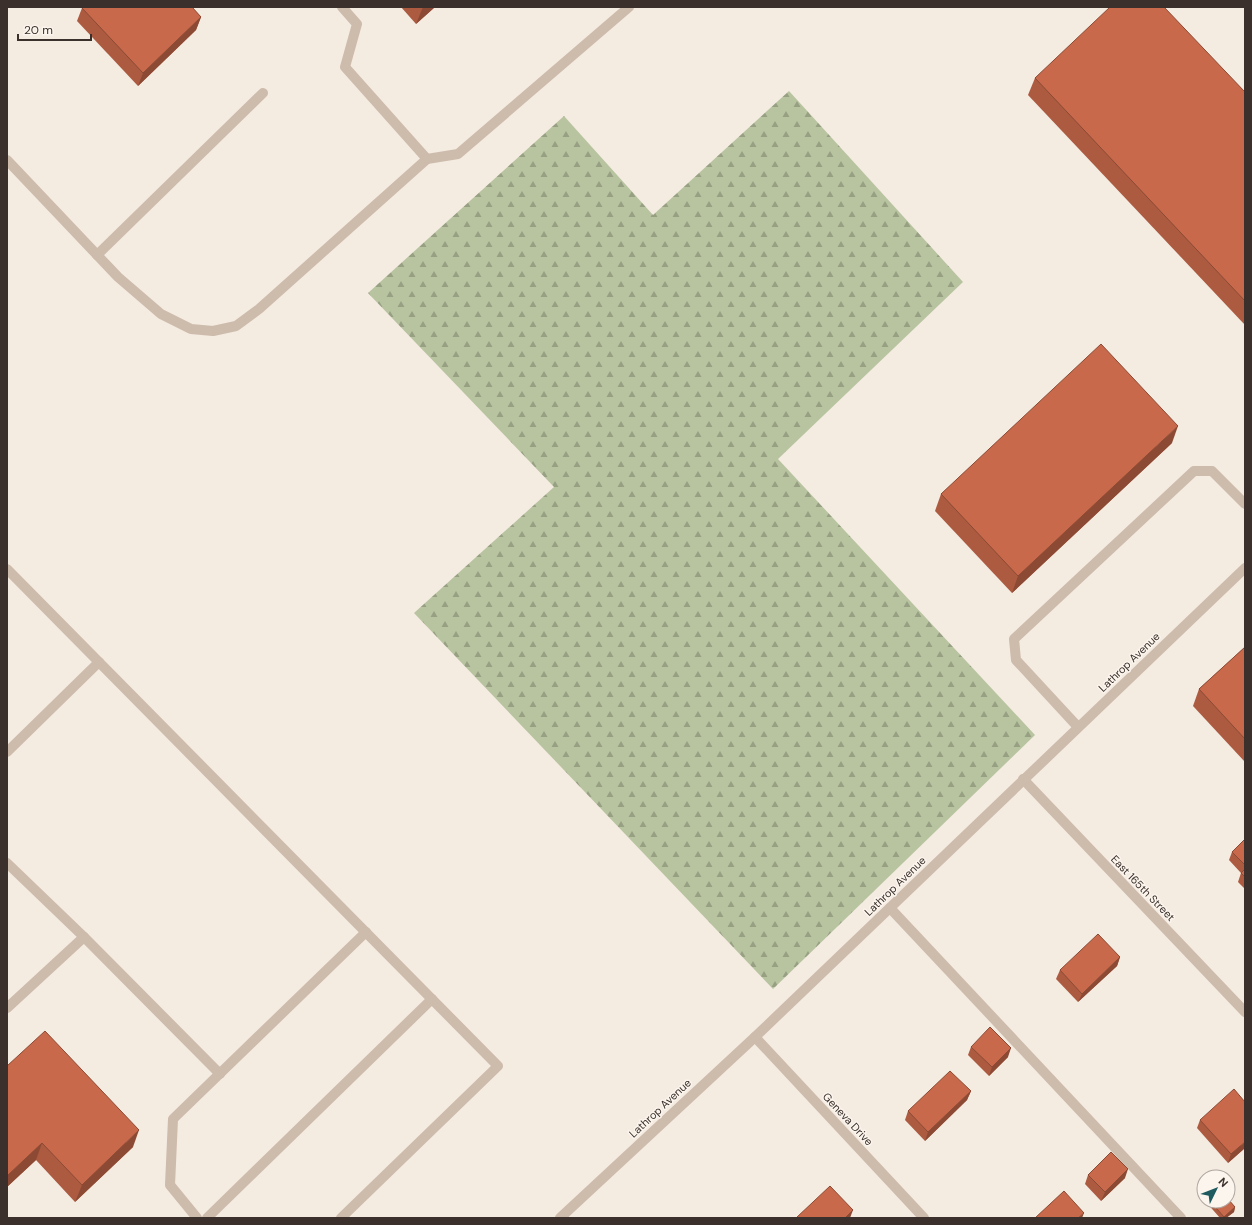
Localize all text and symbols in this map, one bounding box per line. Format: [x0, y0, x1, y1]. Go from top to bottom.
scale bar [18, 16, 91, 42]
text: 20 m [24, 22, 53, 38]
street label: Lathrop Avenue [1095, 629, 1163, 695]
street label: East 165th Street [1108, 852, 1178, 924]
street label: Lathrop Avenue [861, 853, 929, 919]
street label: Lathrop Avenue [626, 1076, 694, 1140]
street label: Geneva Drive [820, 1090, 876, 1148]
north arrow [1196, 1169, 1236, 1209]
text: N [1215, 1174, 1231, 1190]

